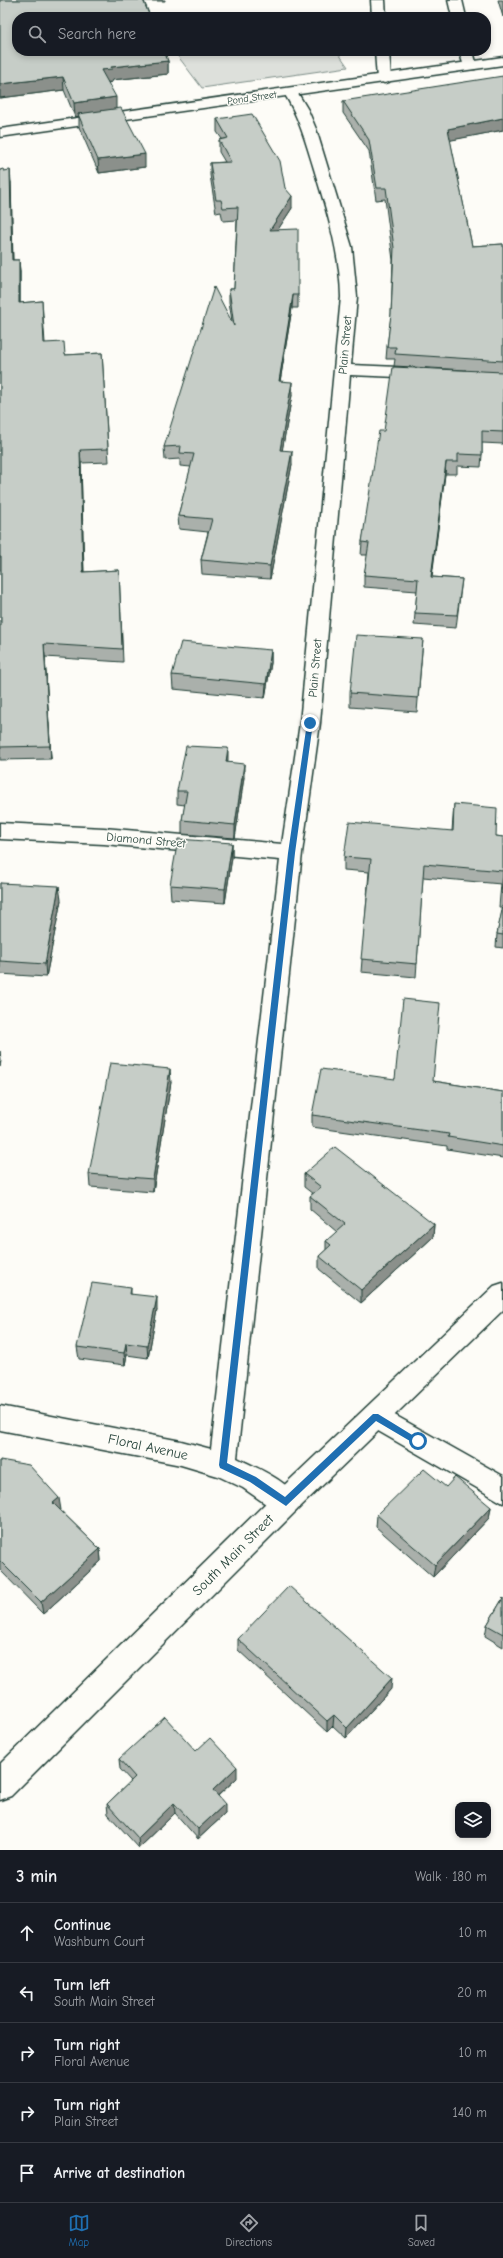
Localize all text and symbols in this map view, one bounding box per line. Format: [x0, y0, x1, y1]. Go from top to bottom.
search box [12, 12, 491, 56]
icon: search [26, 23, 48, 45]
text: Search here [58, 25, 136, 43]
street label: Pond Street [227, 88, 279, 107]
street label: Plain Street [335, 314, 355, 375]
street label: Plain Street [305, 637, 325, 698]
route end [301, 714, 319, 732]
street label: Diamond Street [106, 830, 187, 850]
street label: Floral Avenue [106, 1430, 190, 1464]
route start [409, 1432, 427, 1450]
street label: South Main Street [189, 1510, 278, 1599]
map controls [455, 1802, 491, 1838]
button: layers [455, 1802, 491, 1838]
text: 3 min [16, 1867, 57, 1886]
text: Walk · 180 m [415, 1869, 487, 1884]
text: Continue [54, 1916, 111, 1934]
icon: ahead [16, 1922, 38, 1944]
text: 10 m [459, 1925, 487, 1940]
text: Washburn Court [54, 1934, 144, 1949]
text: Turn left [54, 1976, 110, 1994]
icon: left [16, 1982, 38, 2004]
text: 20 m [457, 1985, 487, 2000]
text: South Main Street [54, 1994, 154, 2009]
text: Turn right [54, 2036, 120, 2054]
icon: right [16, 2042, 38, 2064]
text: 10 m [459, 2045, 487, 2060]
text: Floral Avenue [54, 2054, 130, 2069]
text: Turn right [54, 2096, 120, 2114]
icon: right [16, 2102, 38, 2124]
text: 140 m [453, 2105, 487, 2120]
text: Plain Street [54, 2114, 118, 2129]
icon: arrive [16, 2162, 38, 2184]
text: Arrive at destination [54, 2164, 185, 2182]
tab: Map [68, 2212, 90, 2249]
tab: Directions [226, 2212, 272, 2249]
tab: Saved [408, 2212, 435, 2249]

